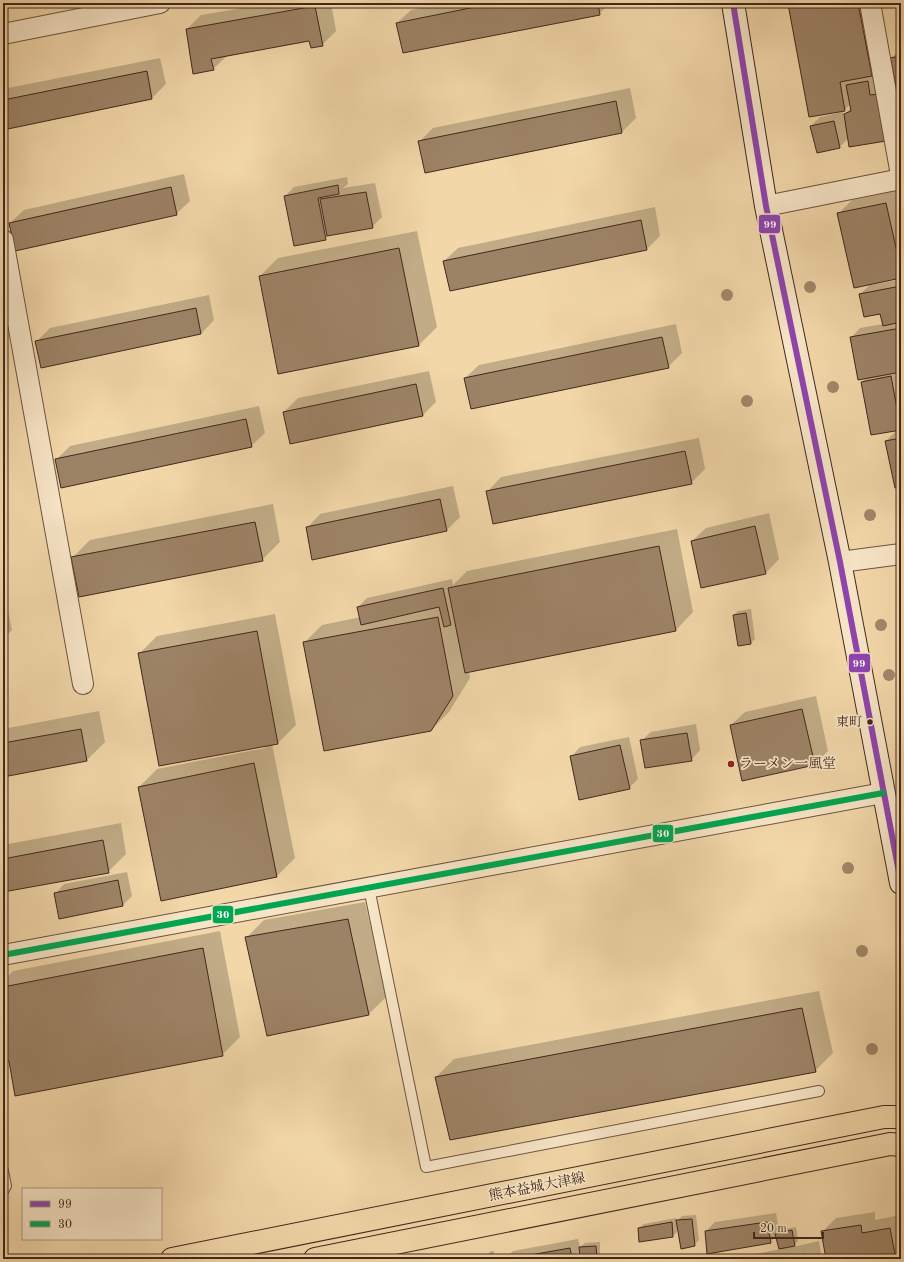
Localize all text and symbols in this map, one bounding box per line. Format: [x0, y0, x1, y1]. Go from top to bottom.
line badge: 99 [758, 214, 781, 234]
text: 99 [764, 220, 776, 231]
line badge: 99 [848, 653, 871, 673]
text: 99 [853, 659, 865, 670]
place label: 東町 [836, 715, 862, 729]
marker: 東町 [865, 717, 875, 727]
place label: ラーメン一風堂 [739, 756, 836, 771]
marker: ラーメン一風堂 [726, 759, 736, 769]
line badge: 30 [652, 824, 674, 843]
text: 30 [657, 829, 669, 840]
line badge: 30 [212, 905, 234, 924]
text: 30 [217, 910, 229, 921]
street label: 熊本益城大津線 [487, 1170, 586, 1203]
legend [22, 1188, 162, 1240]
text: 99 [58, 1199, 72, 1211]
scale bar [754, 1214, 823, 1240]
text: 30 [58, 1219, 72, 1231]
text: 20 m [760, 1223, 787, 1235]

